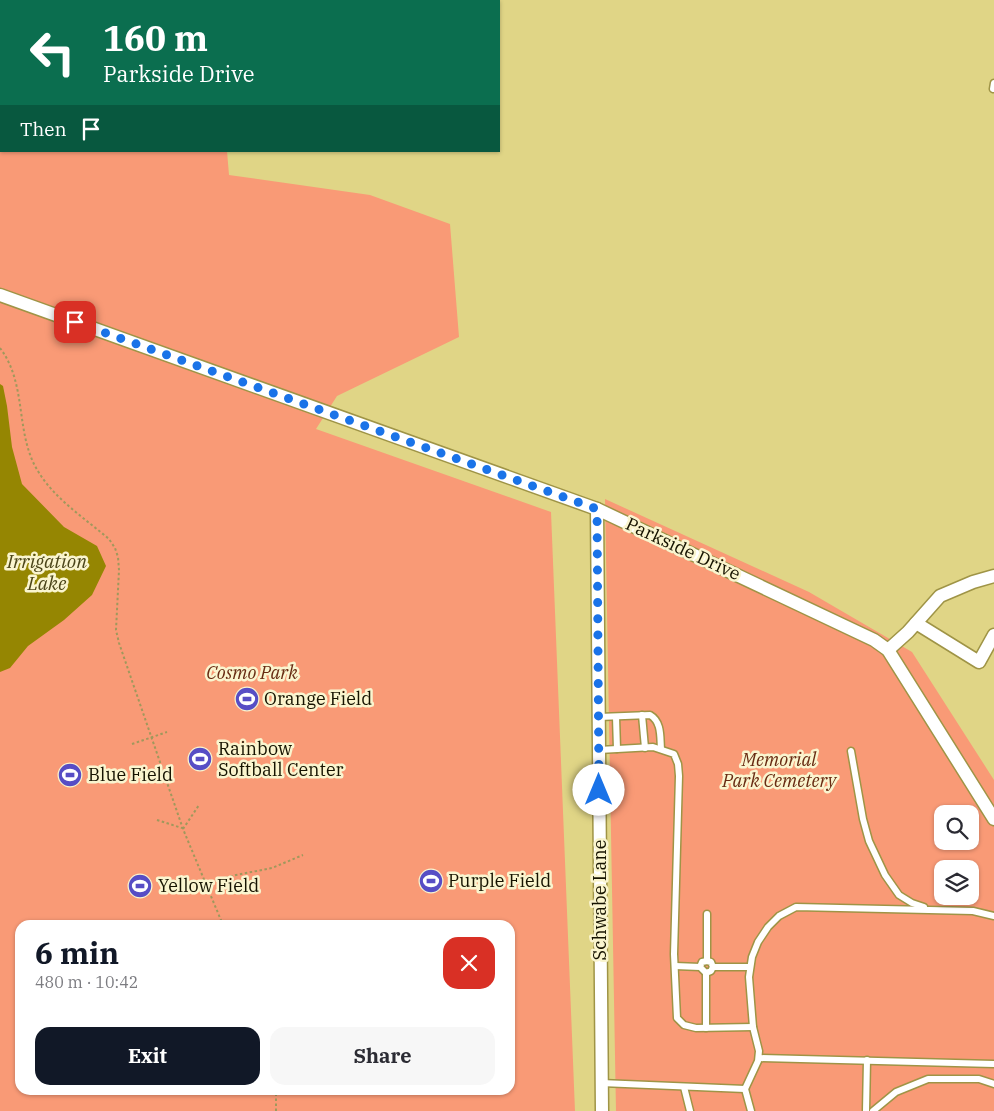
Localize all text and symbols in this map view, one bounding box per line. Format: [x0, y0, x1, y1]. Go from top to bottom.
text: 160 m [103, 15, 208, 61]
icon: left [20, 20, 85, 85]
text: Parkside Drive [103, 59, 255, 88]
icon: arrive [77, 115, 105, 143]
text: Then [20, 117, 67, 141]
pin [54, 301, 96, 343]
icon: arrive [61, 308, 89, 336]
street label: Parkside Drive [622, 512, 744, 585]
water label: Irrigation Lake [6, 549, 87, 595]
park label: Cosmo Park [206, 661, 298, 684]
sports icon: Orange Field [234, 686, 260, 712]
place label: Orange Field [264, 687, 372, 710]
place label: Rainbow Softball Center [218, 737, 344, 781]
sports icon: Rainbow Softball Center [187, 746, 213, 772]
park label: Memorial Park Cemetery [721, 748, 838, 792]
sports icon: Blue Field [57, 762, 83, 788]
place label: Blue Field [88, 763, 173, 786]
position arrow [572, 763, 624, 815]
map controls [934, 805, 979, 905]
button: search [934, 805, 979, 850]
street label: Schwabe Lane [588, 840, 611, 960]
button: layers [934, 860, 979, 905]
sports icon: Purple Field [418, 868, 444, 894]
place label: Purple Field [448, 869, 551, 892]
sports icon: Yellow Field [127, 873, 153, 899]
place label: Yellow Field [158, 874, 259, 897]
text: 6 min [35, 933, 119, 972]
button: close [443, 937, 495, 989]
text: 480 m · 10:42 [35, 972, 138, 992]
button: Exit [35, 1027, 260, 1085]
button: Share [270, 1027, 495, 1085]

